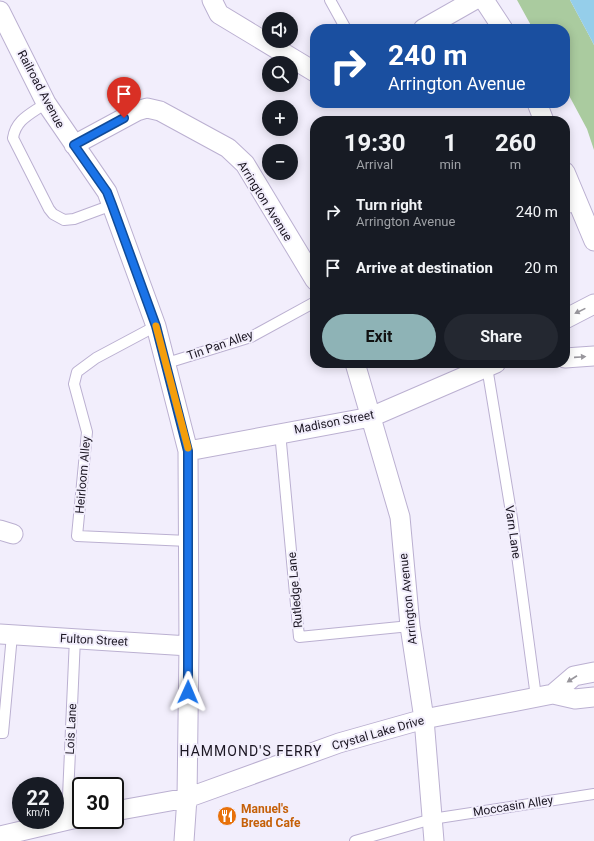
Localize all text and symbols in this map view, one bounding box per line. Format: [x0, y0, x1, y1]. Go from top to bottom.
map controls [262, 12, 298, 180]
button: sound [262, 12, 298, 48]
text: 240 m [388, 39, 467, 72]
icon: right [322, 40, 374, 92]
street label: Railroad Avenue [15, 48, 67, 130]
button: search [262, 56, 298, 92]
text: Arrington Avenue [388, 73, 526, 94]
pin [107, 77, 141, 118]
icon: arrive [113, 83, 135, 105]
button: + [262, 100, 298, 136]
text: 19:30 [344, 129, 406, 157]
text: 1 [443, 129, 457, 157]
text: 260 [495, 129, 536, 157]
button: − [262, 144, 298, 180]
text: Arrival [356, 157, 393, 172]
text: min [439, 157, 461, 172]
text: m [510, 157, 521, 172]
street label: Arrington Avenue [235, 158, 295, 244]
text: Turn right [356, 196, 422, 214]
icon: right [322, 201, 344, 223]
text: 240 m [516, 203, 558, 221]
text: Arrington Avenue [356, 214, 455, 229]
icon: arrive [322, 257, 344, 279]
text: Arrive at destination [356, 259, 493, 277]
text: 20 m [524, 259, 558, 277]
one-way arrow [574, 308, 585, 315]
button: Exit [322, 314, 436, 360]
button: Share [444, 314, 558, 360]
street label: Tin Pan Alley [185, 327, 255, 363]
one-way arrow [573, 353, 586, 360]
street label: Madison Street [293, 407, 375, 437]
street label: Heirloom Alley [73, 435, 93, 514]
street label: Varn Lane [502, 505, 524, 559]
street label: Rutledge Lane [285, 552, 305, 628]
street label: Arrington Avenue [396, 553, 420, 645]
street label: Fulton Street [60, 631, 128, 649]
position arrow [167, 671, 209, 713]
one-way arrow [566, 676, 578, 683]
street label: Lois Lane [63, 703, 79, 755]
street label: Crystal Lake Drive [330, 713, 426, 753]
district label: HAMMOND'S FERRY [180, 743, 322, 759]
speed limit sign: 30 [72, 777, 124, 829]
text: 22 [27, 786, 49, 810]
street label: Moccasin Alley [472, 793, 554, 819]
place label: Manuel's Bread Cafe [241, 802, 301, 830]
restaurant icon: Manuel's Bread Cafe [216, 805, 238, 827]
text: km/h [26, 807, 50, 818]

